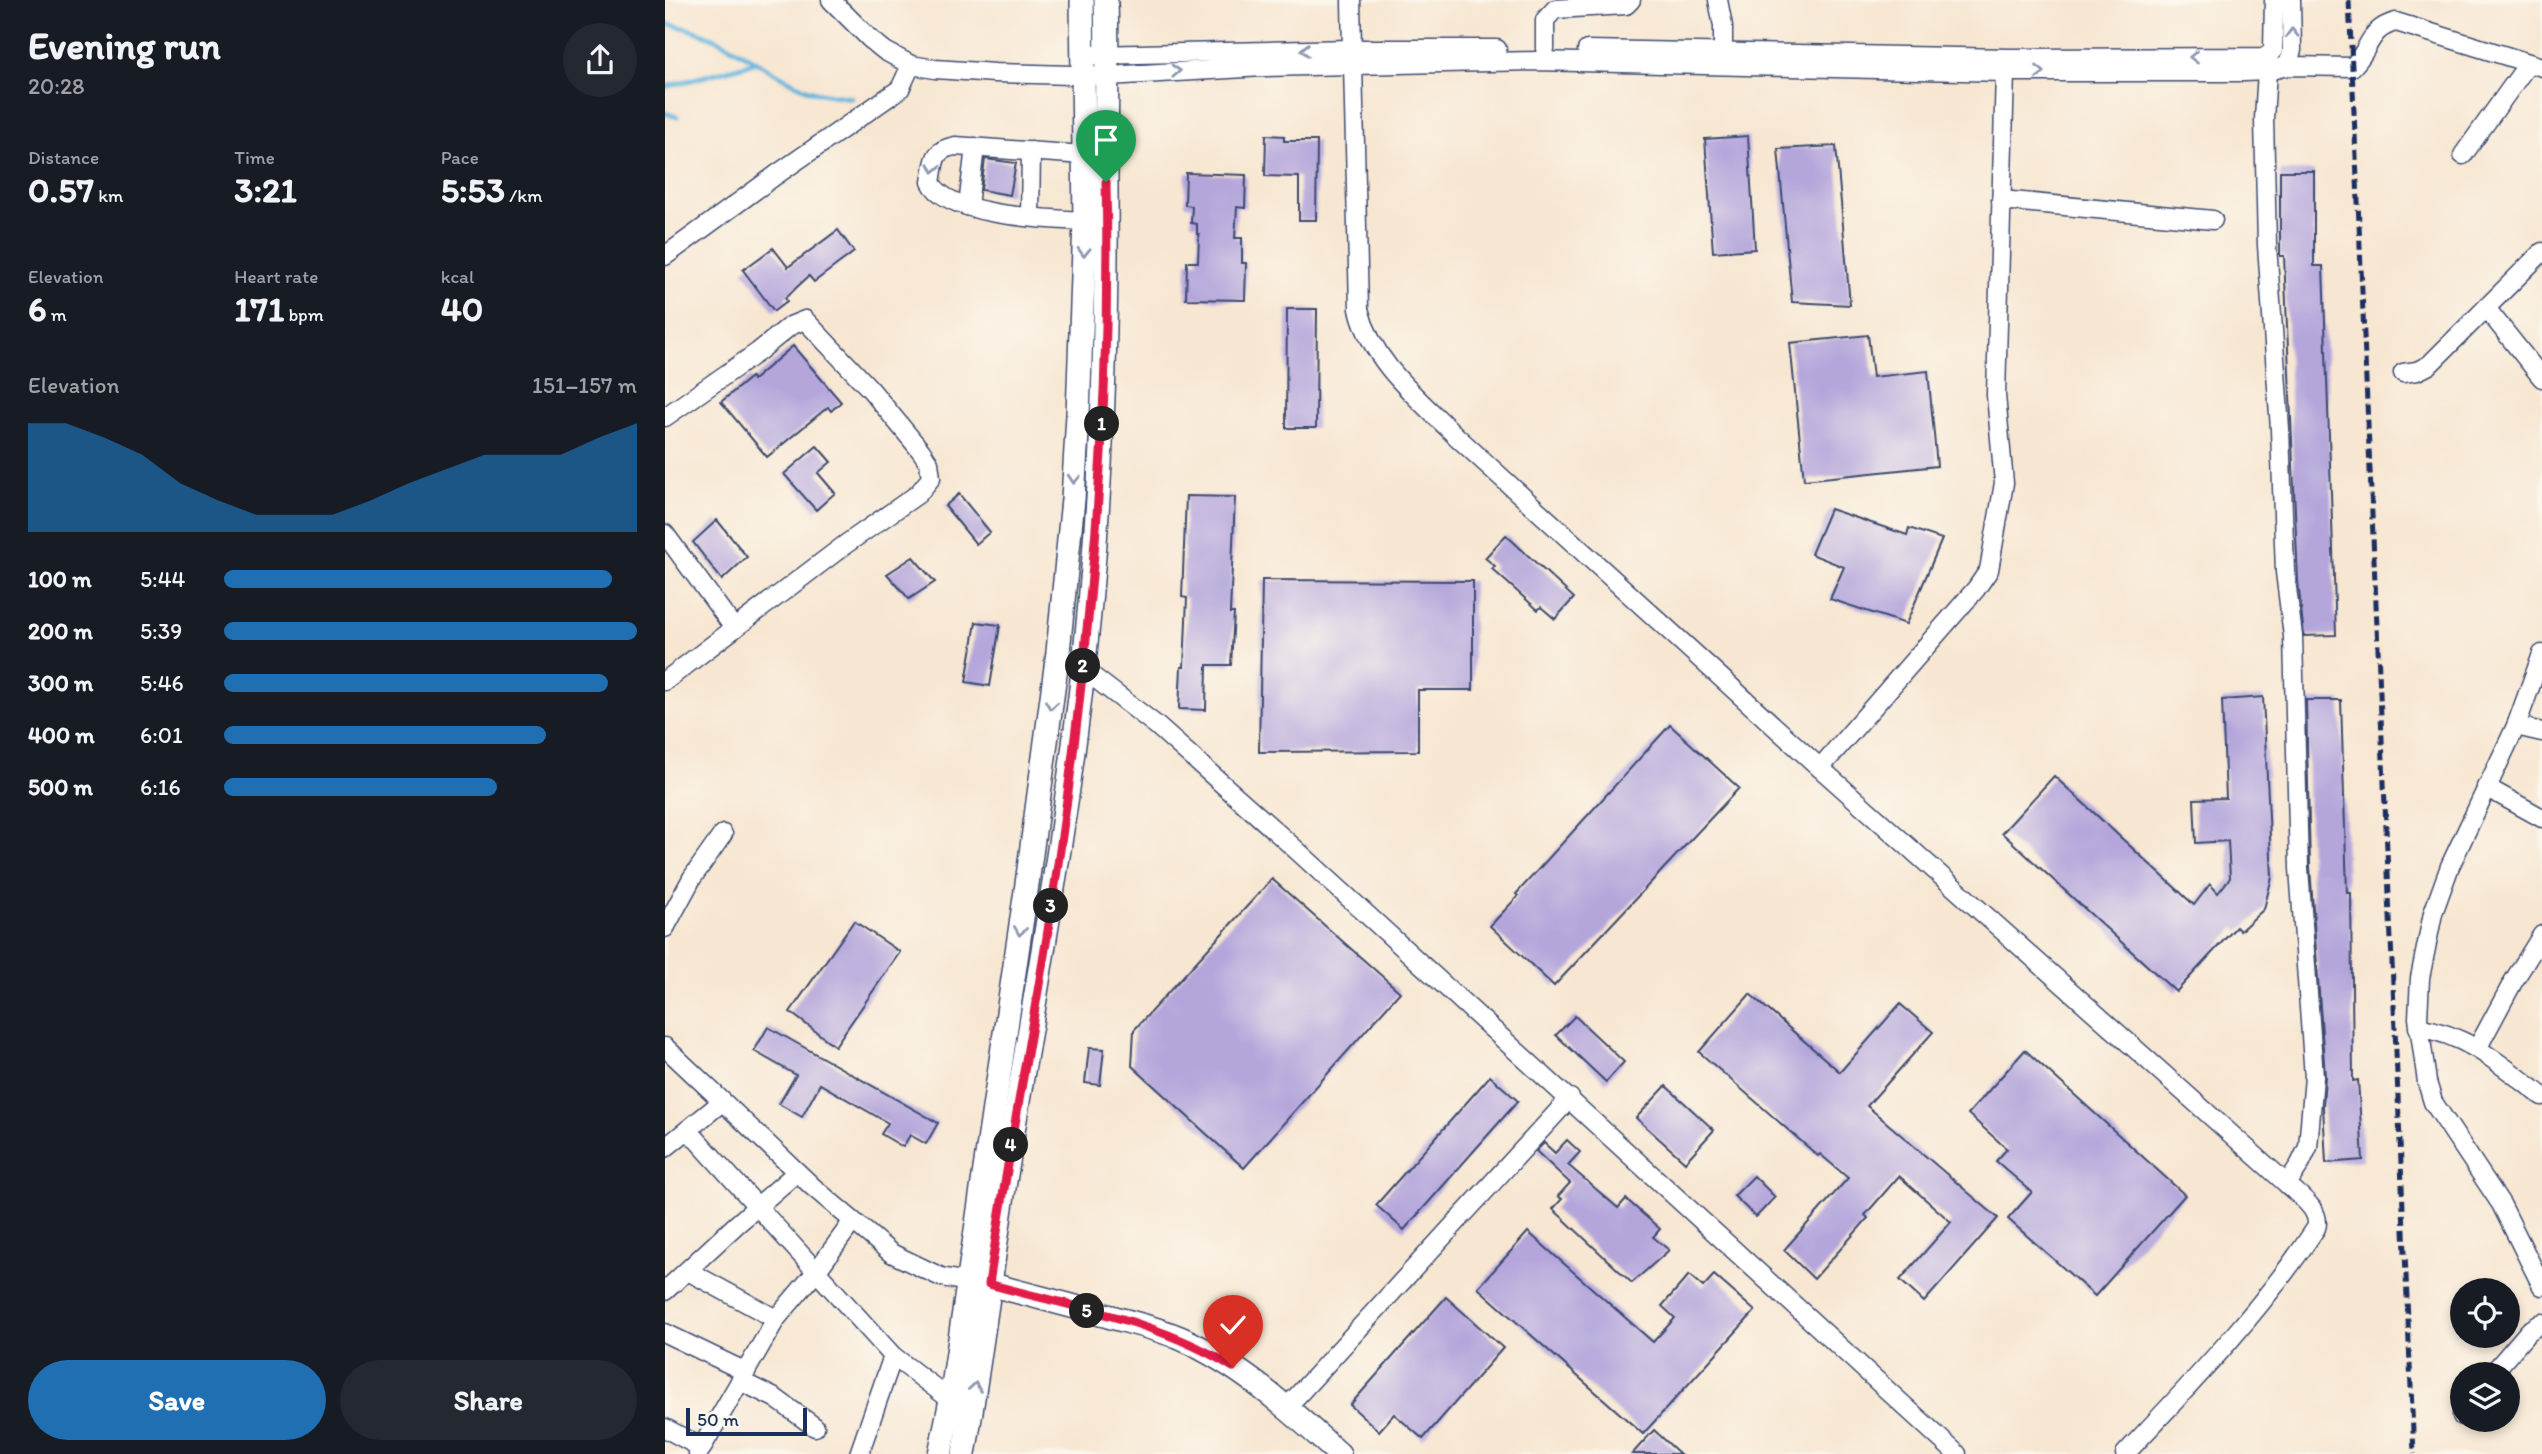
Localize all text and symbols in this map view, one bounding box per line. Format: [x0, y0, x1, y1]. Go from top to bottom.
text: Evening run [28, 23, 221, 69]
button: share [563, 23, 637, 97]
one-way arrow [2284, 27, 2299, 38]
one-way arrow [1300, 42, 1310, 58]
one-way arrow [2188, 49, 2199, 65]
one-way arrow [1170, 63, 1181, 78]
one-way arrow [2035, 64, 2046, 80]
text: 20:28 [28, 72, 85, 100]
pin [1076, 110, 1136, 182]
icon: arrive [1087, 121, 1125, 159]
text: Distance [28, 146, 99, 169]
text: Time [234, 146, 275, 169]
text: Pace [441, 146, 479, 169]
one-way arrow [927, 162, 942, 174]
text: 0.57 [28, 169, 94, 211]
text: 3:21 [234, 169, 297, 211]
text: 5:53 [441, 169, 505, 211]
text: km [94, 184, 123, 207]
text: /km [505, 184, 542, 207]
one-way arrow [1076, 246, 1091, 257]
text: Elevation [28, 265, 104, 288]
text: Heart rate [234, 265, 318, 288]
text: kcal [441, 265, 474, 288]
text: 6 [28, 288, 47, 330]
text: 171 [234, 288, 284, 330]
text: 40 [441, 288, 483, 330]
text: m [47, 303, 67, 326]
text: bpm [284, 303, 324, 326]
text: Elevation [28, 371, 119, 399]
text: 151–157 m [532, 371, 637, 399]
pin: 1 [1085, 406, 1119, 442]
text: 1 [1097, 412, 1106, 435]
one-way arrow [1067, 474, 1082, 485]
text: 100 m [28, 565, 92, 593]
text: 5:44 [140, 565, 185, 593]
text: 200 m [28, 617, 93, 645]
text: 5:39 [140, 617, 182, 645]
pin: 2 [1065, 648, 1101, 684]
text: 2 [1078, 654, 1088, 677]
text: 300 m [28, 669, 93, 697]
text: 5:46 [140, 669, 184, 697]
one-way arrow [1043, 699, 1058, 711]
text: 400 m [28, 721, 95, 749]
text: 6:01 [140, 721, 183, 749]
text: 500 m [28, 773, 93, 801]
text: 6:16 [140, 773, 181, 801]
pin: 3 [1033, 888, 1069, 923]
text: 3 [1045, 894, 1056, 917]
one-way arrow [1013, 925, 1028, 937]
pin: 4 [993, 1128, 1029, 1162]
text: 4 [1005, 1133, 1016, 1156]
map controls [2450, 1278, 2520, 1432]
button: locate [2450, 1278, 2520, 1348]
pin: 5 [1069, 1294, 1105, 1328]
pin [1203, 1295, 1263, 1367]
text: 5 [1082, 1299, 1091, 1322]
icon: check [1214, 1306, 1252, 1344]
button: Save [28, 1360, 326, 1440]
button: Share [340, 1360, 637, 1440]
button: layers [2450, 1362, 2520, 1432]
one-way arrow [967, 1381, 982, 1393]
scale bar [686, 1405, 807, 1437]
text: 50 m [697, 1408, 739, 1431]

